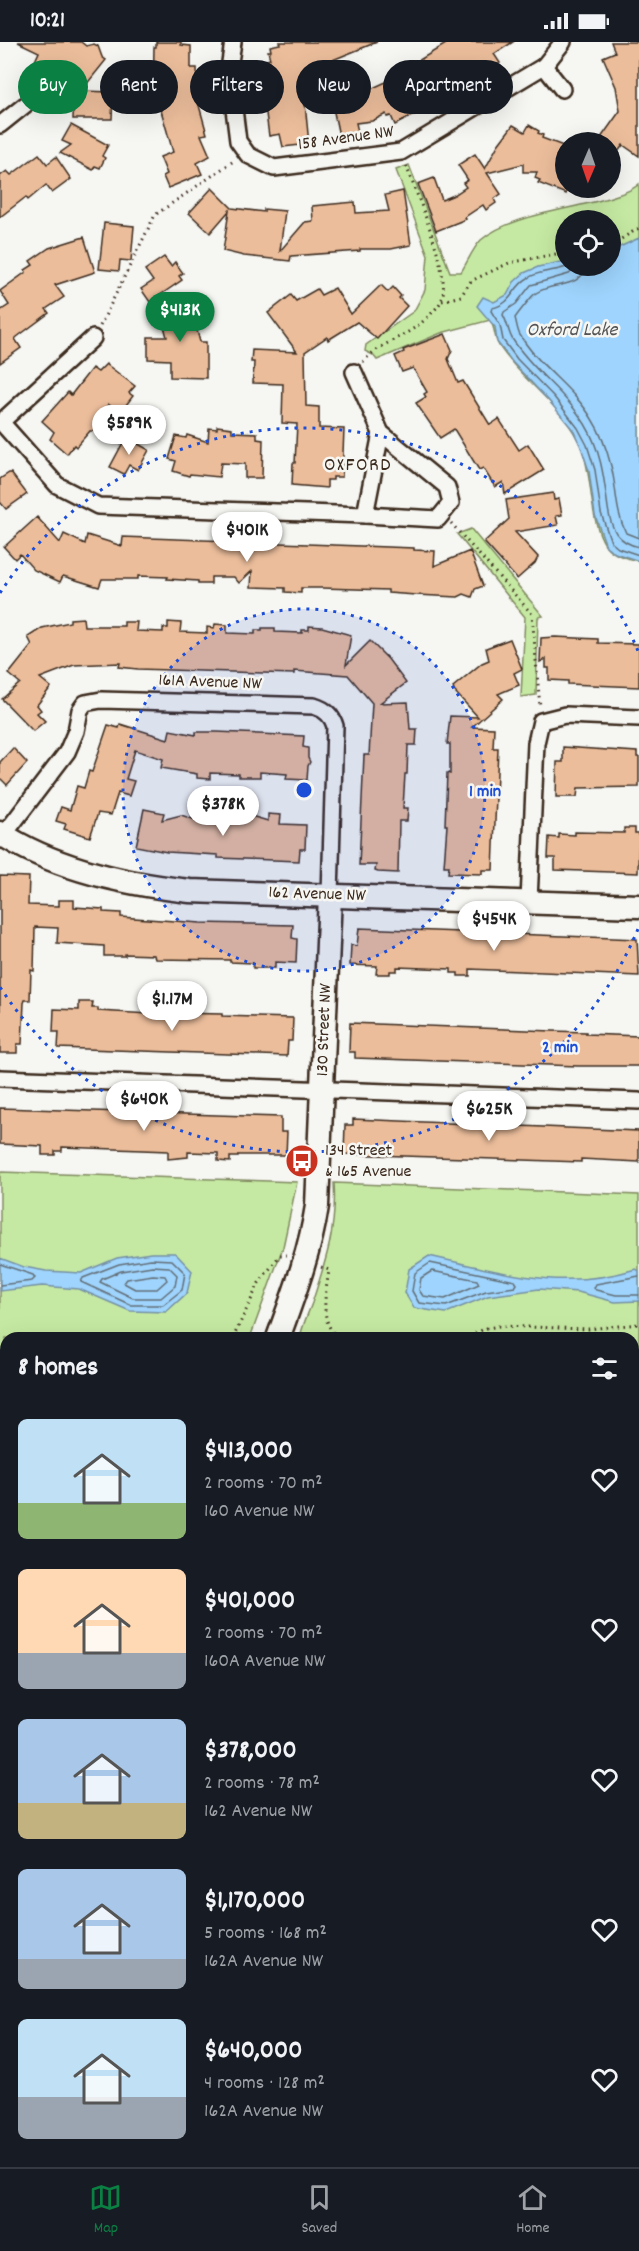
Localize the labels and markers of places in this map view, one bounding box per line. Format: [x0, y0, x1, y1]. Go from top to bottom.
pin: $413K [138, 292, 222, 343]
pin: $589K [87, 405, 171, 456]
pin: $401K [205, 512, 289, 563]
centre of rings [294, 780, 314, 800]
pin: $378K [181, 786, 265, 837]
pin: $454K [452, 901, 536, 952]
pin: $1.17M [123, 981, 221, 1032]
pin: $640K [102, 1081, 186, 1132]
pin: $625K [447, 1091, 531, 1142]
place label: 134 Street & 165 Avenue [325, 1139, 412, 1185]
bus stop icon: 134 Street & 165 Avenue [284, 1143, 320, 1179]

